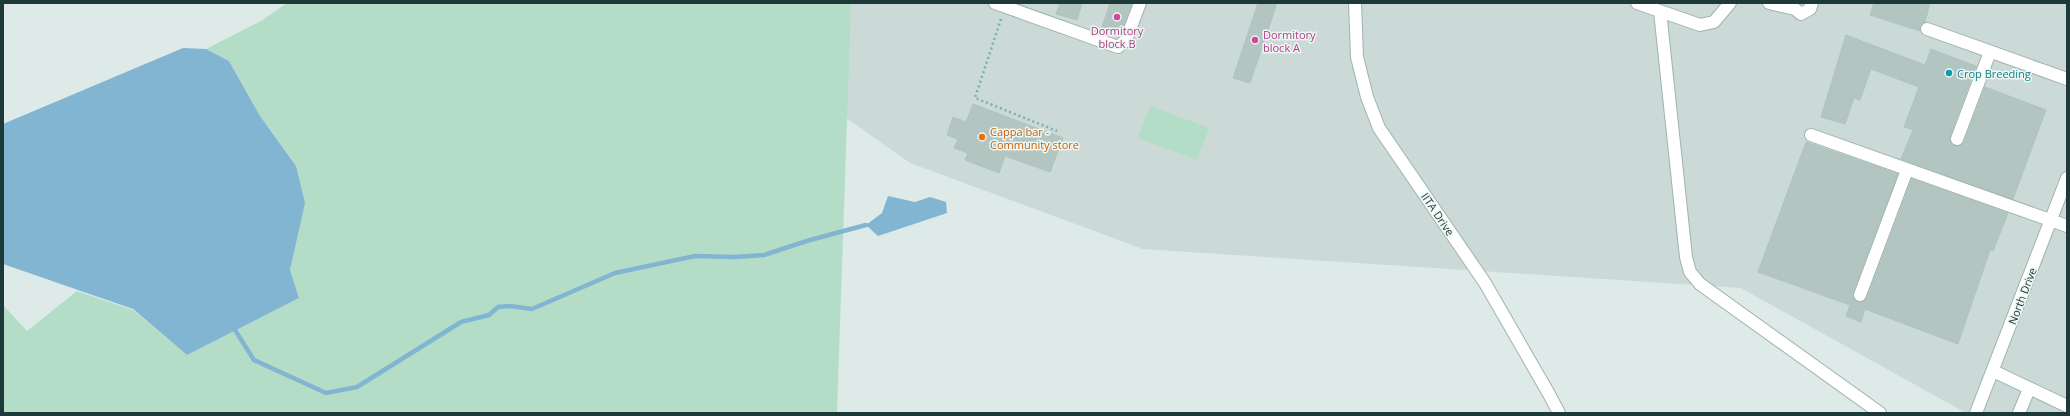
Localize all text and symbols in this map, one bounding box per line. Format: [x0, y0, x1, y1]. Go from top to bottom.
marker: Dormitory block B [1112, 12, 1122, 22]
place label: Dormitory block B [1091, 23, 1144, 51]
place label: Dormitory block A [1263, 27, 1316, 55]
marker: Dormitory block A [1250, 35, 1260, 45]
place label: Crop Breeding [1957, 66, 2031, 81]
marker: Crop Breeding [1944, 68, 1954, 78]
place label: Cappa bar - Community store [990, 124, 1079, 152]
marker: Cappa bar - Community store [977, 132, 987, 142]
street label: IITA Drive [1418, 190, 1458, 238]
street label: North Drive [2004, 265, 2040, 327]

